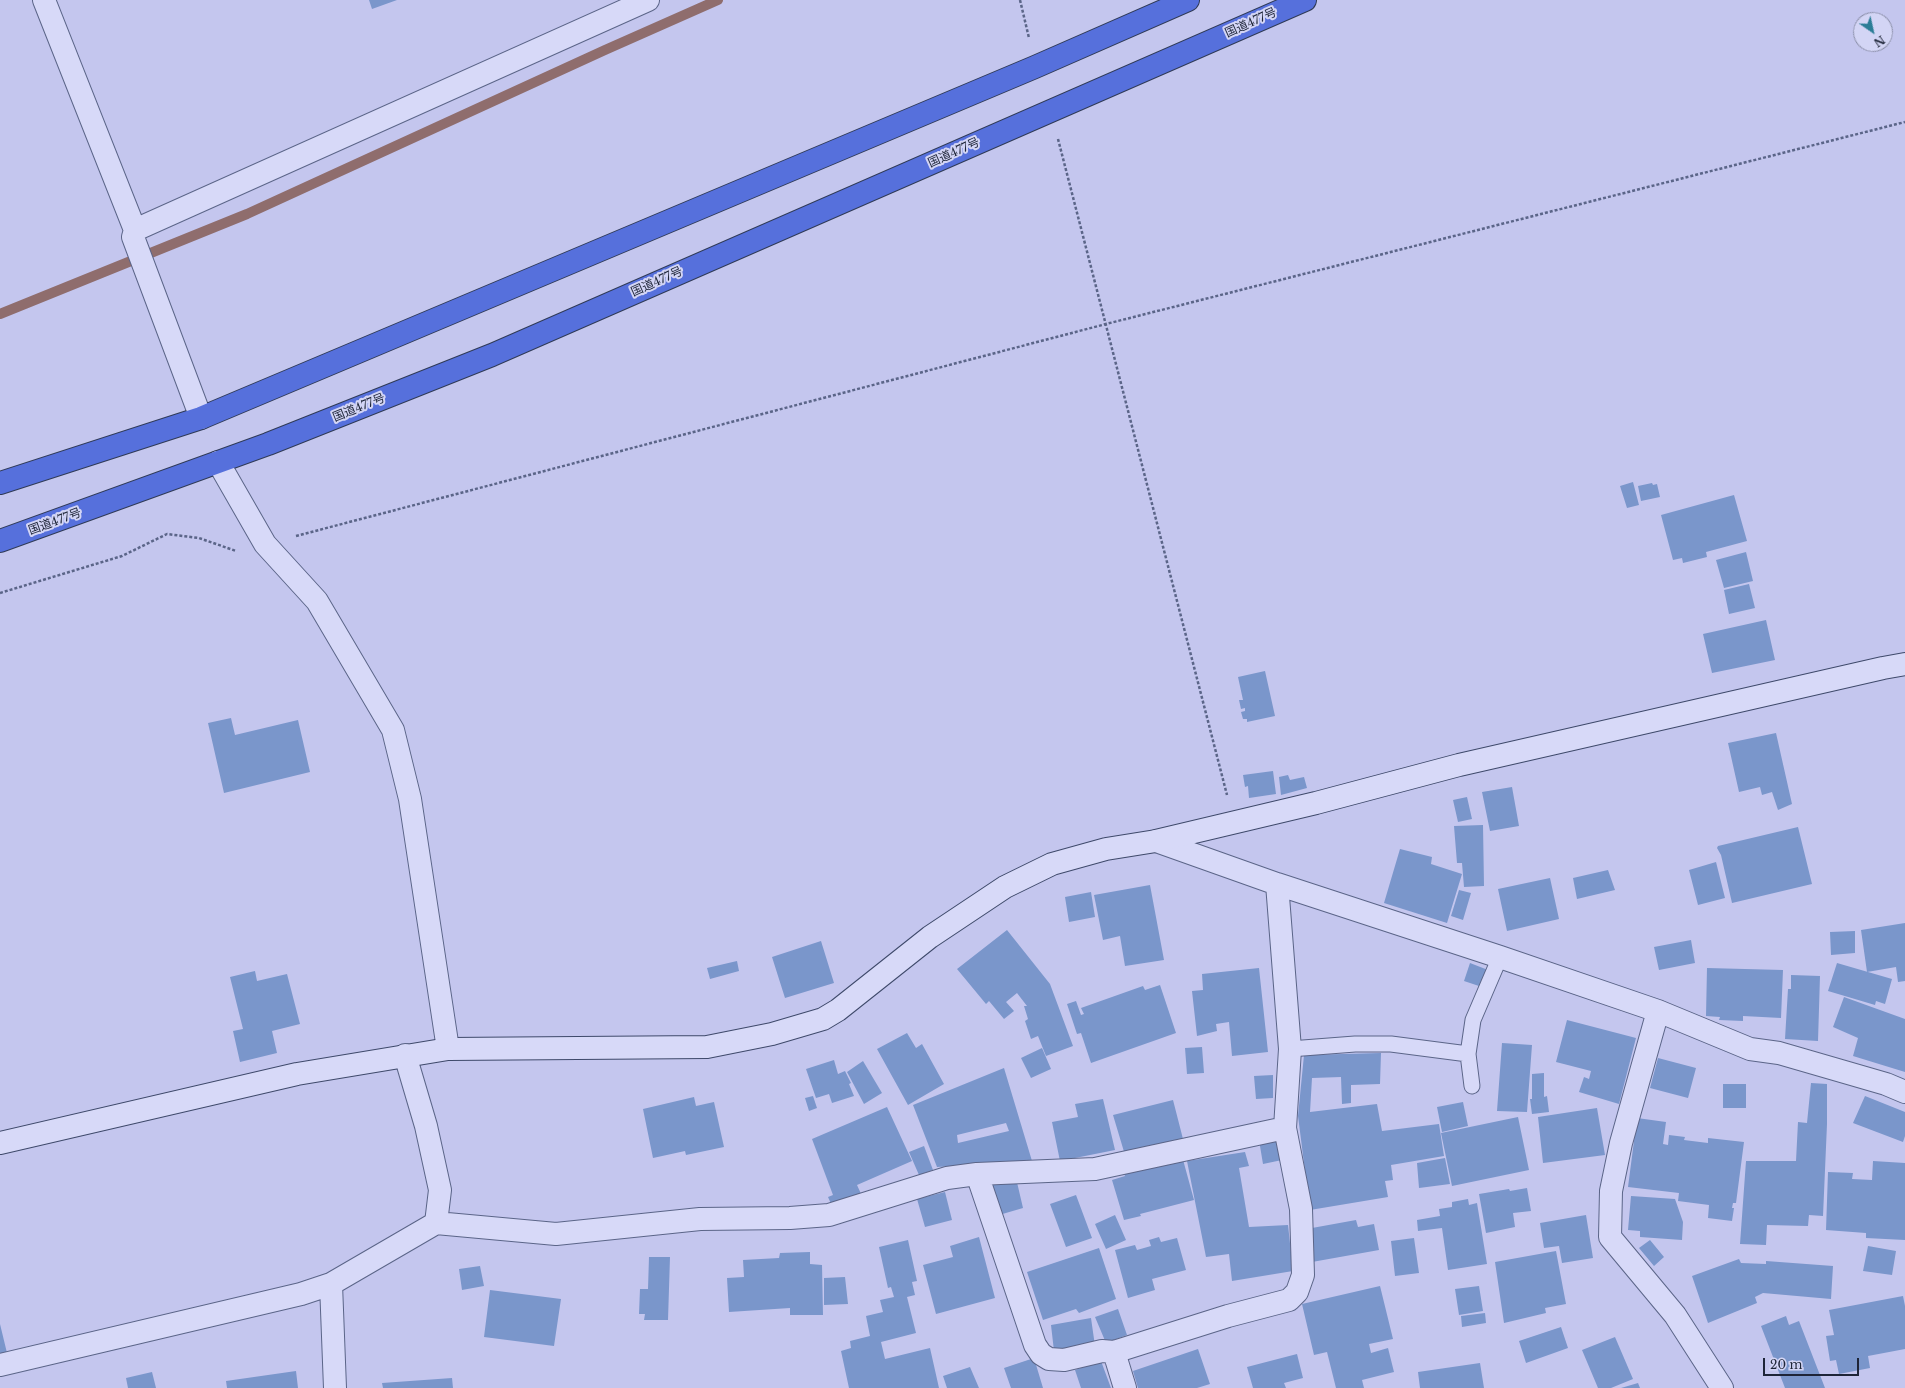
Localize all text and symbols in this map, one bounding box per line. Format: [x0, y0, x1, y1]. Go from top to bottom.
street label: 国道477号 [1223, 5, 1279, 41]
north arrow [1853, 12, 1893, 52]
text: N [1871, 32, 1887, 50]
street label: 国道477号 [926, 135, 982, 171]
street label: 国道477号 [629, 264, 685, 300]
street label: 国道477号 [331, 391, 387, 425]
street label: 国道477号 [27, 506, 83, 538]
scale bar [1765, 1350, 1861, 1376]
text: 20 m [1770, 1357, 1802, 1372]

